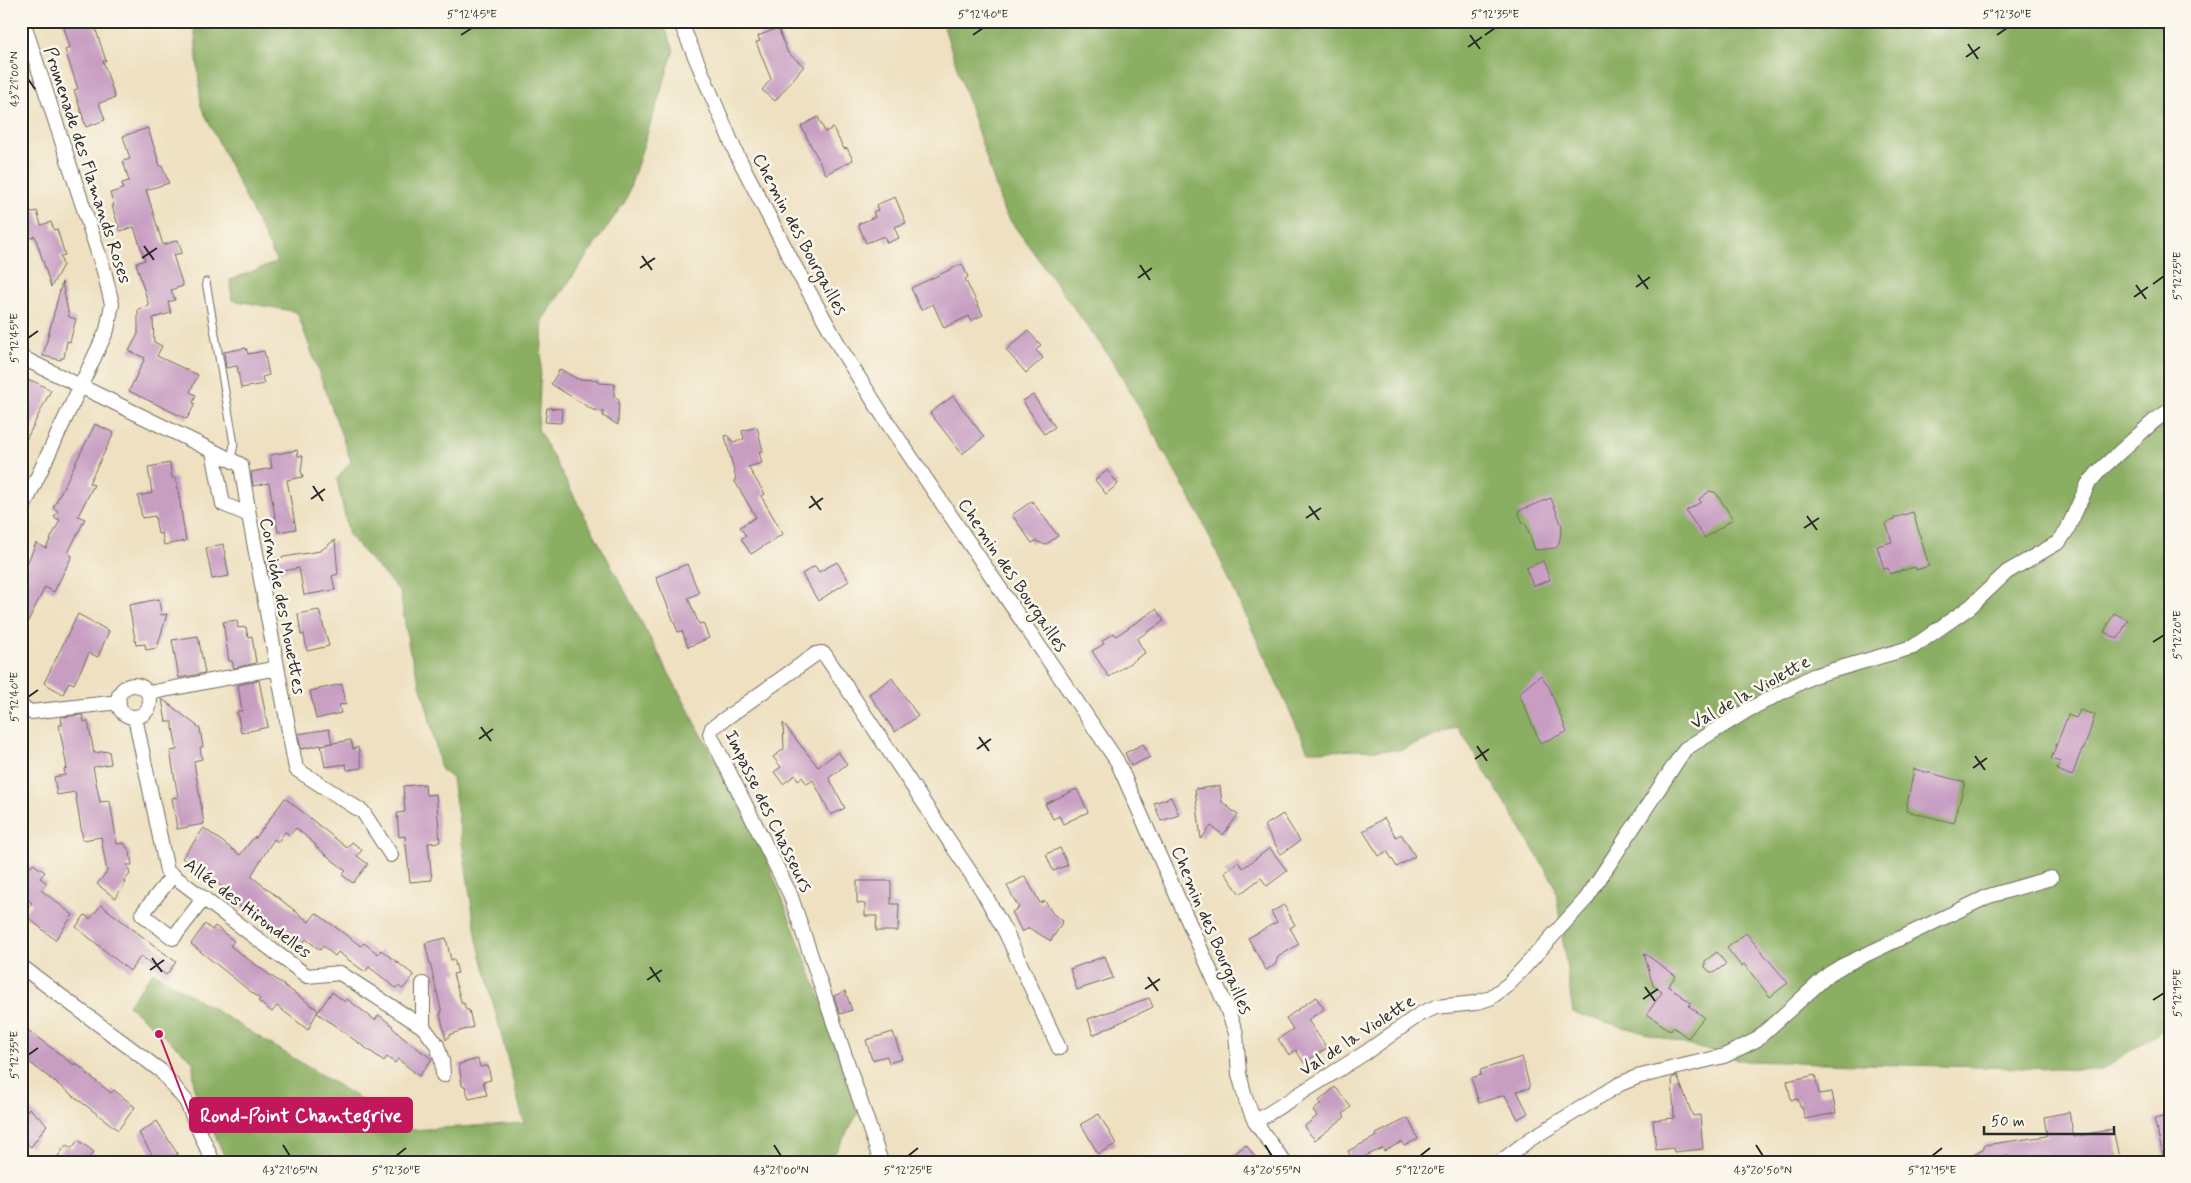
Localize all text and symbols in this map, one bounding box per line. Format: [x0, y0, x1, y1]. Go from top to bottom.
text: 5°12'45"E [447, 7, 497, 23]
text: 5°12'40"E [958, 7, 1008, 23]
text: 5°12'35"E [1471, 7, 1519, 23]
text: 5°12'30"E [1982, 7, 2032, 23]
street label: Promenade des Flamands Roses [37, 44, 137, 287]
text: 43°21'00"N [7, 51, 23, 107]
street label: Chemin des Bourgailles [745, 149, 852, 320]
text: 5°12'25"E [2170, 251, 2186, 301]
text: 5°12'45"E [7, 313, 23, 363]
street label: Chemin des Bourgailles [951, 494, 1073, 658]
street label: Corniche des Mouettes [253, 516, 311, 697]
text: 5°12'20"E [2170, 610, 2186, 660]
street label: Val de la Violette [1686, 650, 1815, 736]
text: 5°12'40"E [7, 672, 23, 722]
street label: Impasse des Chasseurs [718, 726, 818, 896]
street label: Chemin des Bourgailles [1164, 843, 1257, 1019]
street label: Allée des Hirondelles [179, 853, 316, 965]
text: 5°12'15"E [2170, 969, 2186, 1017]
street label: Val de la Violette [1295, 989, 1420, 1082]
text: 5°12'35"E [7, 1031, 23, 1079]
callout: Rond-Point Chantegrive [190, 1098, 412, 1132]
scale bar [1984, 1103, 2114, 1135]
text: Rond-Point Chantegrive [200, 1104, 402, 1132]
text: 50 m [1991, 1112, 2025, 1132]
text: 43°21'05"N [262, 1163, 318, 1179]
text: 5°12'30"E [371, 1163, 421, 1179]
text: 43°21'00"N [753, 1163, 809, 1179]
text: 5°12'25"E [883, 1163, 933, 1179]
text: 43°20'55"N [1243, 1163, 1301, 1179]
text: 5°12'20"E [1395, 1163, 1445, 1179]
text: 43°20'50"N [1734, 1163, 1792, 1179]
text: 5°12'15"E [1908, 1163, 1956, 1179]

